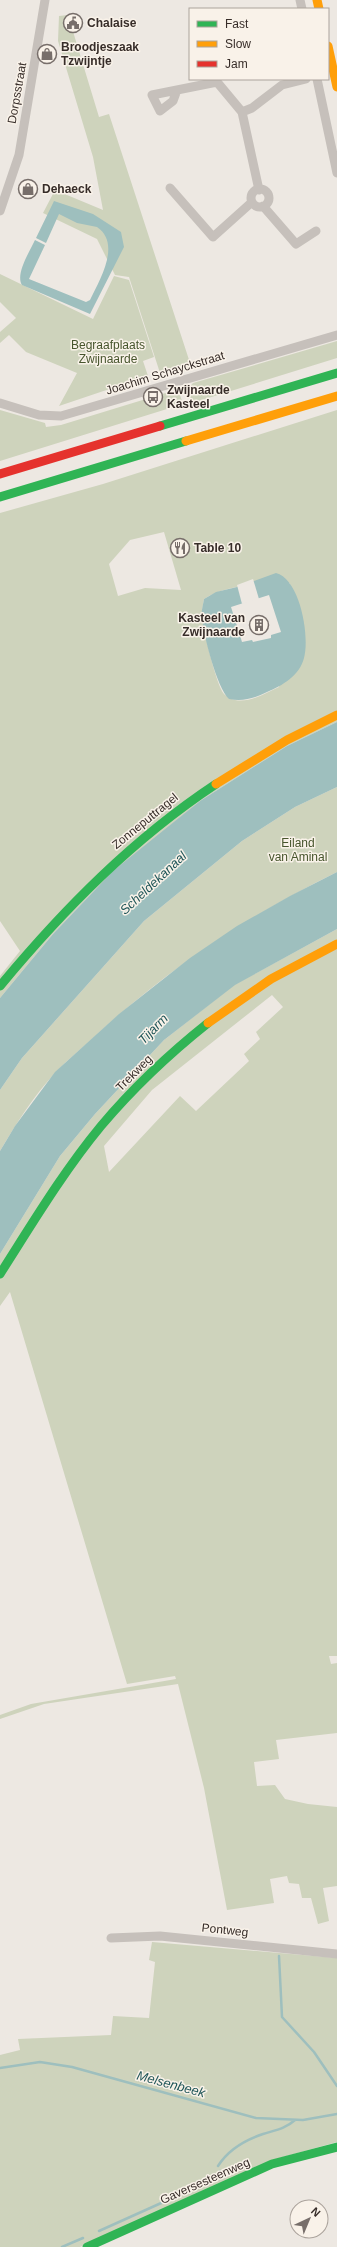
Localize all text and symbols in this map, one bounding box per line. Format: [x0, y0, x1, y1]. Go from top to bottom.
legend [189, 8, 329, 80]
public building icon: Chalaise [62, 12, 84, 34]
place label: Chalaise [87, 16, 137, 30]
text: Fast [225, 17, 249, 31]
text: Slow [225, 37, 251, 51]
place label: Broodjeszaak Tzwijntje [61, 40, 139, 68]
shop icon: Broodjeszaak Tzwijntje [36, 43, 58, 65]
text: Jam [225, 57, 248, 71]
street label: Dorpsstraat [5, 61, 29, 125]
shop icon: Dehaeck [17, 178, 39, 200]
place label: Dehaeck [42, 182, 92, 196]
park label: Begraafplaats Zwijnaarde [71, 338, 145, 366]
street label: Joachim Schayckstraat [104, 348, 227, 398]
place label: Zwijnaarde Kasteel [167, 383, 230, 411]
bus stop icon: Zwijnaarde Kasteel [142, 386, 164, 408]
restaurant icon: Table 10 [169, 537, 191, 559]
place label: Table 10 [194, 541, 241, 555]
place label: Kasteel van Zwijnaarde [178, 611, 245, 639]
building icon: Kasteel van Zwijnaarde [248, 614, 270, 636]
street label: Zonneputtragel [109, 790, 181, 852]
park label: Eiland van Aminal [269, 836, 327, 864]
water label: Scheldekanaal [117, 848, 190, 918]
water label: Tijarm [135, 1011, 171, 1047]
street label: Trekweg [113, 1052, 155, 1094]
street label: Pontweg [201, 1921, 249, 1939]
water label: Melsenbeek [135, 2068, 208, 2101]
street label: Gaversesteenweg [158, 2155, 252, 2207]
north arrow [289, 2199, 329, 2239]
text: N [309, 2205, 323, 2219]

